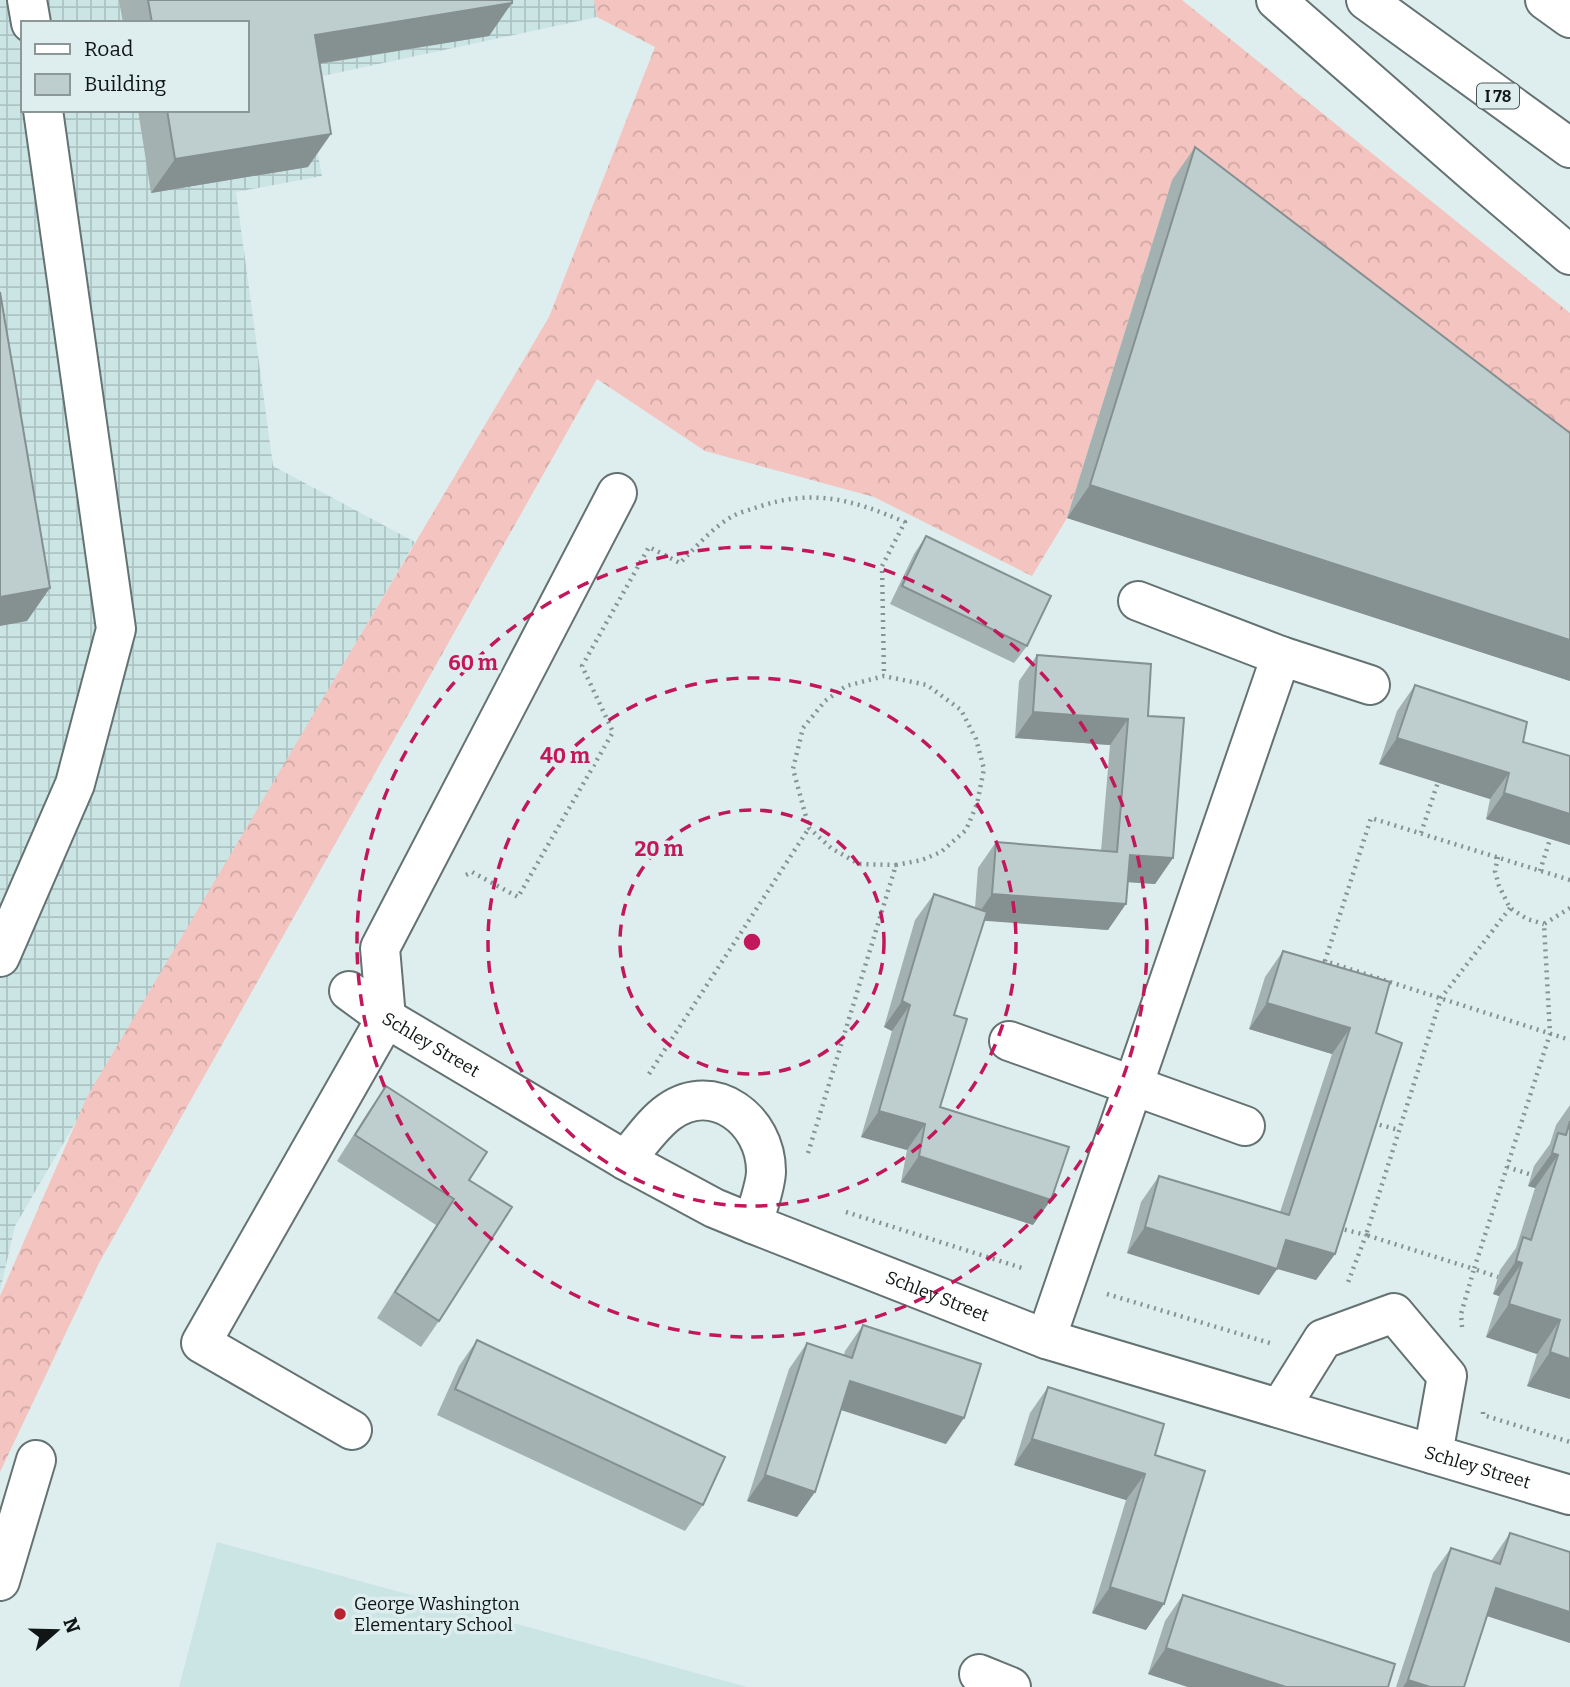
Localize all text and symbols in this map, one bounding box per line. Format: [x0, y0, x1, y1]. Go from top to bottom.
legend [21, 21, 248, 112]
text: Road [84, 36, 133, 62]
text: Building [84, 71, 167, 97]
road number: I 78 [1477, 83, 1519, 108]
text: 60 m [448, 650, 498, 676]
text: 40 m [540, 743, 590, 769]
text: 20 m [635, 836, 683, 862]
centre of rings [740, 930, 764, 954]
street label: Schley Street [378, 1007, 484, 1082]
street label: Schley Street [882, 1266, 993, 1327]
street label: Schley Street [1422, 1441, 1533, 1494]
place label: George Washington Elementary School [354, 1593, 520, 1636]
north arrow [21, 1596, 91, 1666]
marker: George Washington Elementary School [332, 1606, 348, 1622]
text: N [58, 1615, 85, 1636]

